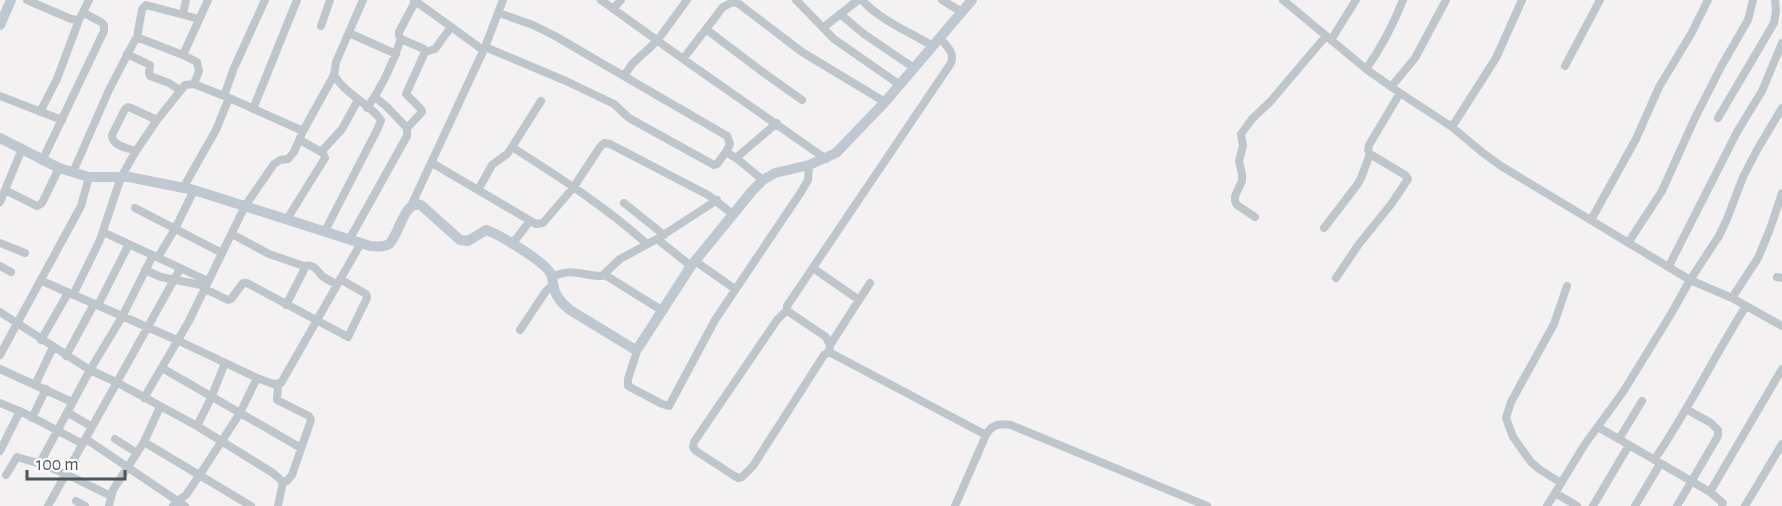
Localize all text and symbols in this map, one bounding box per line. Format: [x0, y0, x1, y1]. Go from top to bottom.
scale bar [27, 443, 124, 481]
text: 100 m [36, 456, 79, 474]

